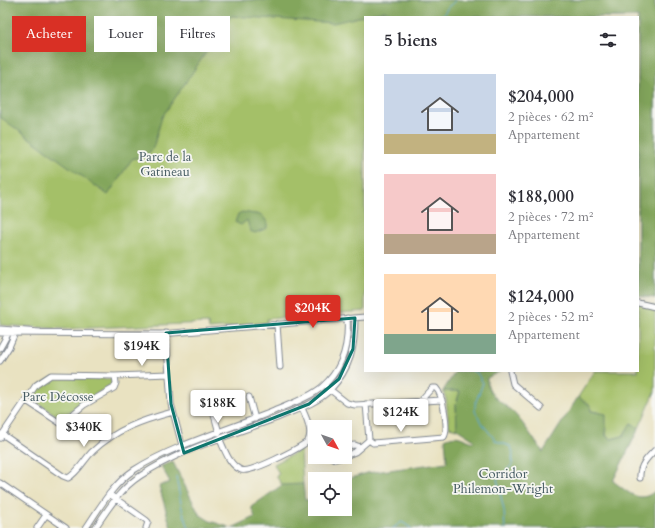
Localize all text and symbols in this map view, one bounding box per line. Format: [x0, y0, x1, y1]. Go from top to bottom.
chip: Acheter [12, 16, 86, 52]
chip: Louer [94, 16, 157, 52]
chip: Filtres [165, 16, 230, 52]
text: 5 biens [384, 29, 437, 52]
icon: filters [597, 29, 619, 51]
text: $204,000 [508, 85, 574, 108]
icon: home [416, 90, 464, 138]
text: 2 pièces · 62 m² [508, 108, 593, 126]
text: Appartement [508, 126, 580, 144]
park label: Parc de la Gatineau [139, 148, 192, 181]
text: $188,000 [508, 185, 574, 208]
icon: home [416, 190, 464, 238]
text: 2 pièces · 72 m² [508, 208, 593, 226]
text: Appartement [508, 226, 580, 244]
text: $124,000 [508, 285, 574, 308]
icon: home [416, 290, 464, 338]
pin: $204K [285, 295, 341, 329]
text: $204K [294, 299, 332, 317]
text: 2 pièces · 52 m² [508, 308, 593, 326]
text: Appartement [508, 326, 580, 344]
pin: $194K [114, 333, 170, 367]
text: $194K [123, 337, 161, 355]
park label: Parc Décosse [22, 388, 94, 406]
pin: $188K [190, 390, 246, 424]
text: $188K [199, 394, 237, 412]
pin: $124K [373, 399, 429, 433]
text: $124K [382, 403, 420, 421]
pin: $340K [56, 414, 112, 448]
text: $340K [65, 418, 103, 436]
north arrow [308, 420, 352, 464]
map controls [308, 420, 352, 516]
park label: Corridor Philemon-Wright [453, 465, 553, 498]
button: locate [308, 472, 352, 516]

